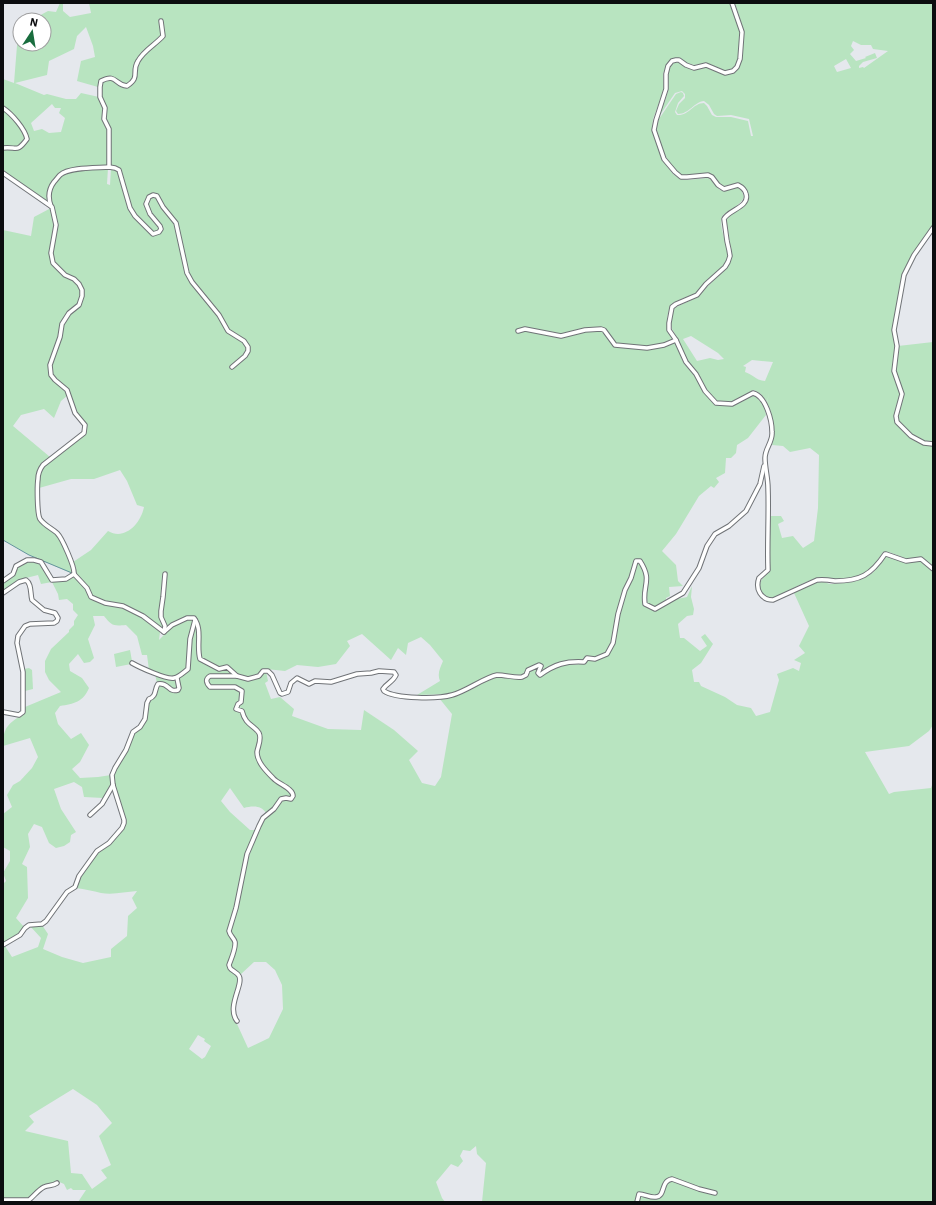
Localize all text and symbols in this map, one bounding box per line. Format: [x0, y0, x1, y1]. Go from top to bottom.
north arrow [12, 12, 52, 52]
text: N [29, 15, 39, 30]

